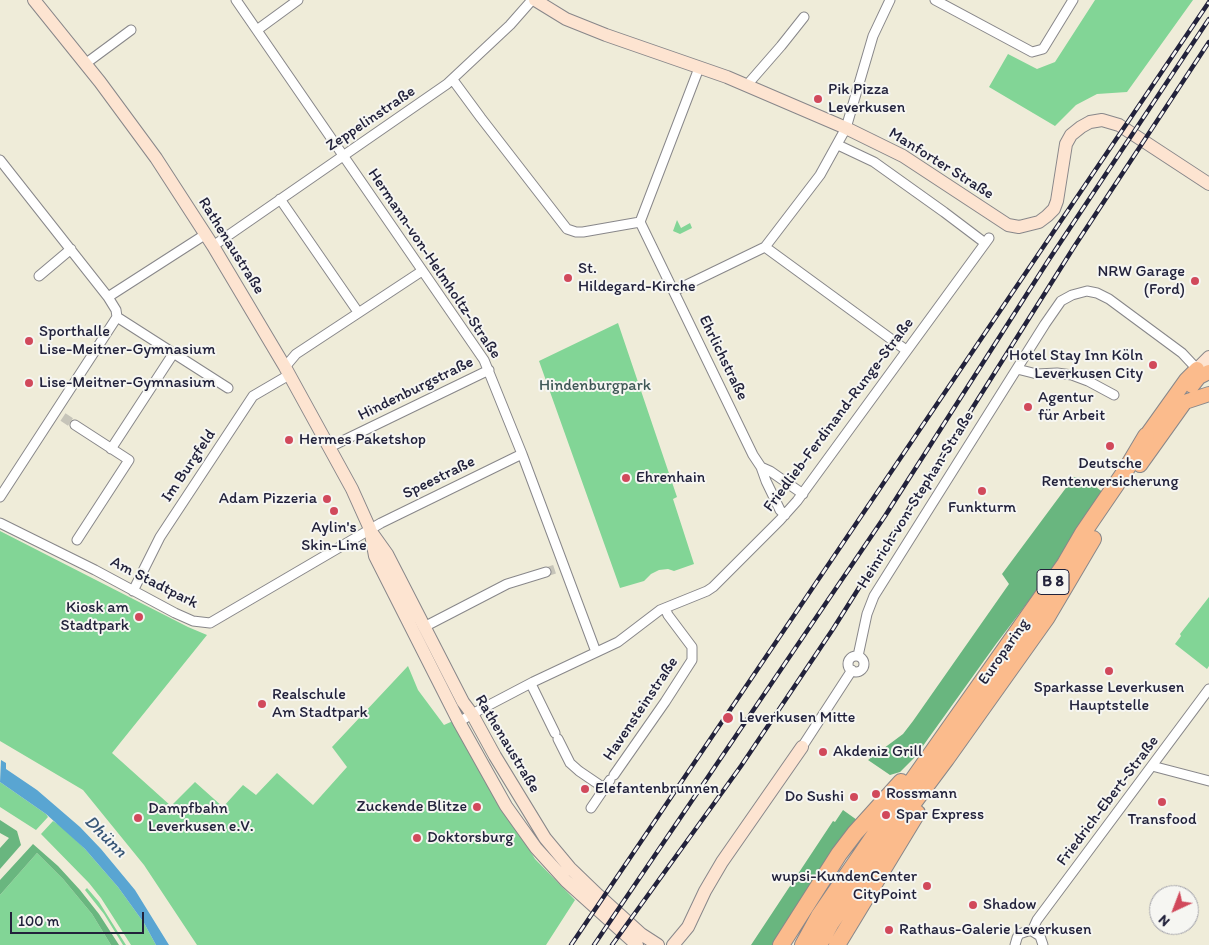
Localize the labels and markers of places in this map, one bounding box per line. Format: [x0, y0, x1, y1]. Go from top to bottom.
place label: Pik Pizza Leverkusen [828, 80, 905, 118]
marker: Pik Pizza Leverkusen [812, 93, 824, 105]
place label: St. Hildegard-Kirche [578, 259, 696, 297]
place label: NRW Garage (Ford) [1098, 262, 1185, 300]
marker: St. Hildegard-Kirche [562, 272, 574, 284]
marker: NRW Garage (Ford) [1189, 275, 1201, 287]
place label: Sporthalle Lise-Meitner-Gymnasium [39, 322, 215, 360]
marker: Sporthalle Lise-Meitner-Gymnasium [23, 335, 35, 347]
place label: Hotel Stay Inn Köln Leverkusen City [1009, 346, 1143, 384]
marker: Hotel Stay Inn Köln Leverkusen City [1147, 359, 1159, 371]
place label: Lise-Meitner-Gymnasium [39, 373, 215, 393]
marker: Lise-Meitner-Gymnasium [23, 377, 35, 389]
place label: Agentur für Arbeit [1038, 388, 1105, 426]
marker: Agentur für Arbeit [1022, 401, 1034, 413]
place label: Hermes Paketshop [299, 430, 426, 450]
marker: Hermes Paketshop [283, 434, 295, 446]
marker: Deutsche Rentenversicherung [1104, 440, 1116, 452]
place label: Deutsche Rentenversicherung [1041, 454, 1179, 492]
place label: Ehrenhain [636, 468, 705, 488]
marker: Ehrenhain [620, 472, 632, 484]
marker: Funkturm [976, 485, 988, 497]
place label: Adam Pizzeria [219, 489, 317, 509]
marker: Adam Pizzeria [321, 493, 333, 505]
place label: Funkturm [948, 498, 1016, 518]
marker: Aylin's Skin-Line [328, 505, 340, 517]
place label: Aylin's Skin-Line [301, 518, 367, 556]
place label: Kiosk am Stadtpark [60, 598, 129, 636]
marker: Kiosk am Stadtpark [133, 611, 145, 623]
marker: Sparkasse Leverkusen Hauptstelle [1103, 665, 1115, 677]
place label: Sparkasse Leverkusen Hauptstelle [1034, 678, 1184, 716]
place label: Realschule Am Stadtpark [272, 685, 368, 723]
marker: Realschule Am Stadtpark [256, 698, 268, 710]
place label: Leverkusen Mitte [739, 708, 855, 728]
marker: Leverkusen Mitte [721, 711, 735, 725]
place label: Akdeniz Grill [833, 742, 922, 762]
marker: Akdeniz Grill [817, 746, 829, 758]
place label: Elefantenbrunnen [595, 779, 719, 799]
marker: Elefantenbrunnen [579, 783, 591, 795]
place label: Rossmann [886, 784, 957, 804]
place label: Do Sushi [784, 787, 844, 807]
marker: Rossmann [870, 788, 882, 800]
marker: Do Sushi [848, 791, 860, 803]
marker: Transfood [1156, 796, 1168, 808]
place label: Zuckende Blitze [357, 797, 467, 817]
place label: Dampfbahn Leverkusen e.V. [148, 799, 254, 837]
marker: Zuckende Blitze [471, 801, 483, 813]
place label: Spar Express [896, 805, 984, 825]
marker: Spar Express [880, 809, 892, 821]
place label: Transfood [1127, 810, 1197, 830]
marker: Dampfbahn Leverkusen e.V. [132, 812, 144, 824]
place label: Doktorsburg [427, 828, 513, 848]
marker: Doktorsburg [411, 832, 423, 844]
place label: wupsi-KundenCenter CityPoint [771, 867, 917, 905]
marker: wupsi-KundenCenter CityPoint [921, 880, 933, 892]
place label: Shadow [983, 895, 1037, 915]
marker: Shadow [967, 899, 979, 911]
place label: Rathaus-Galerie Leverkusen [899, 920, 1092, 940]
marker: Rathaus-Galerie Leverkusen [883, 924, 895, 936]

